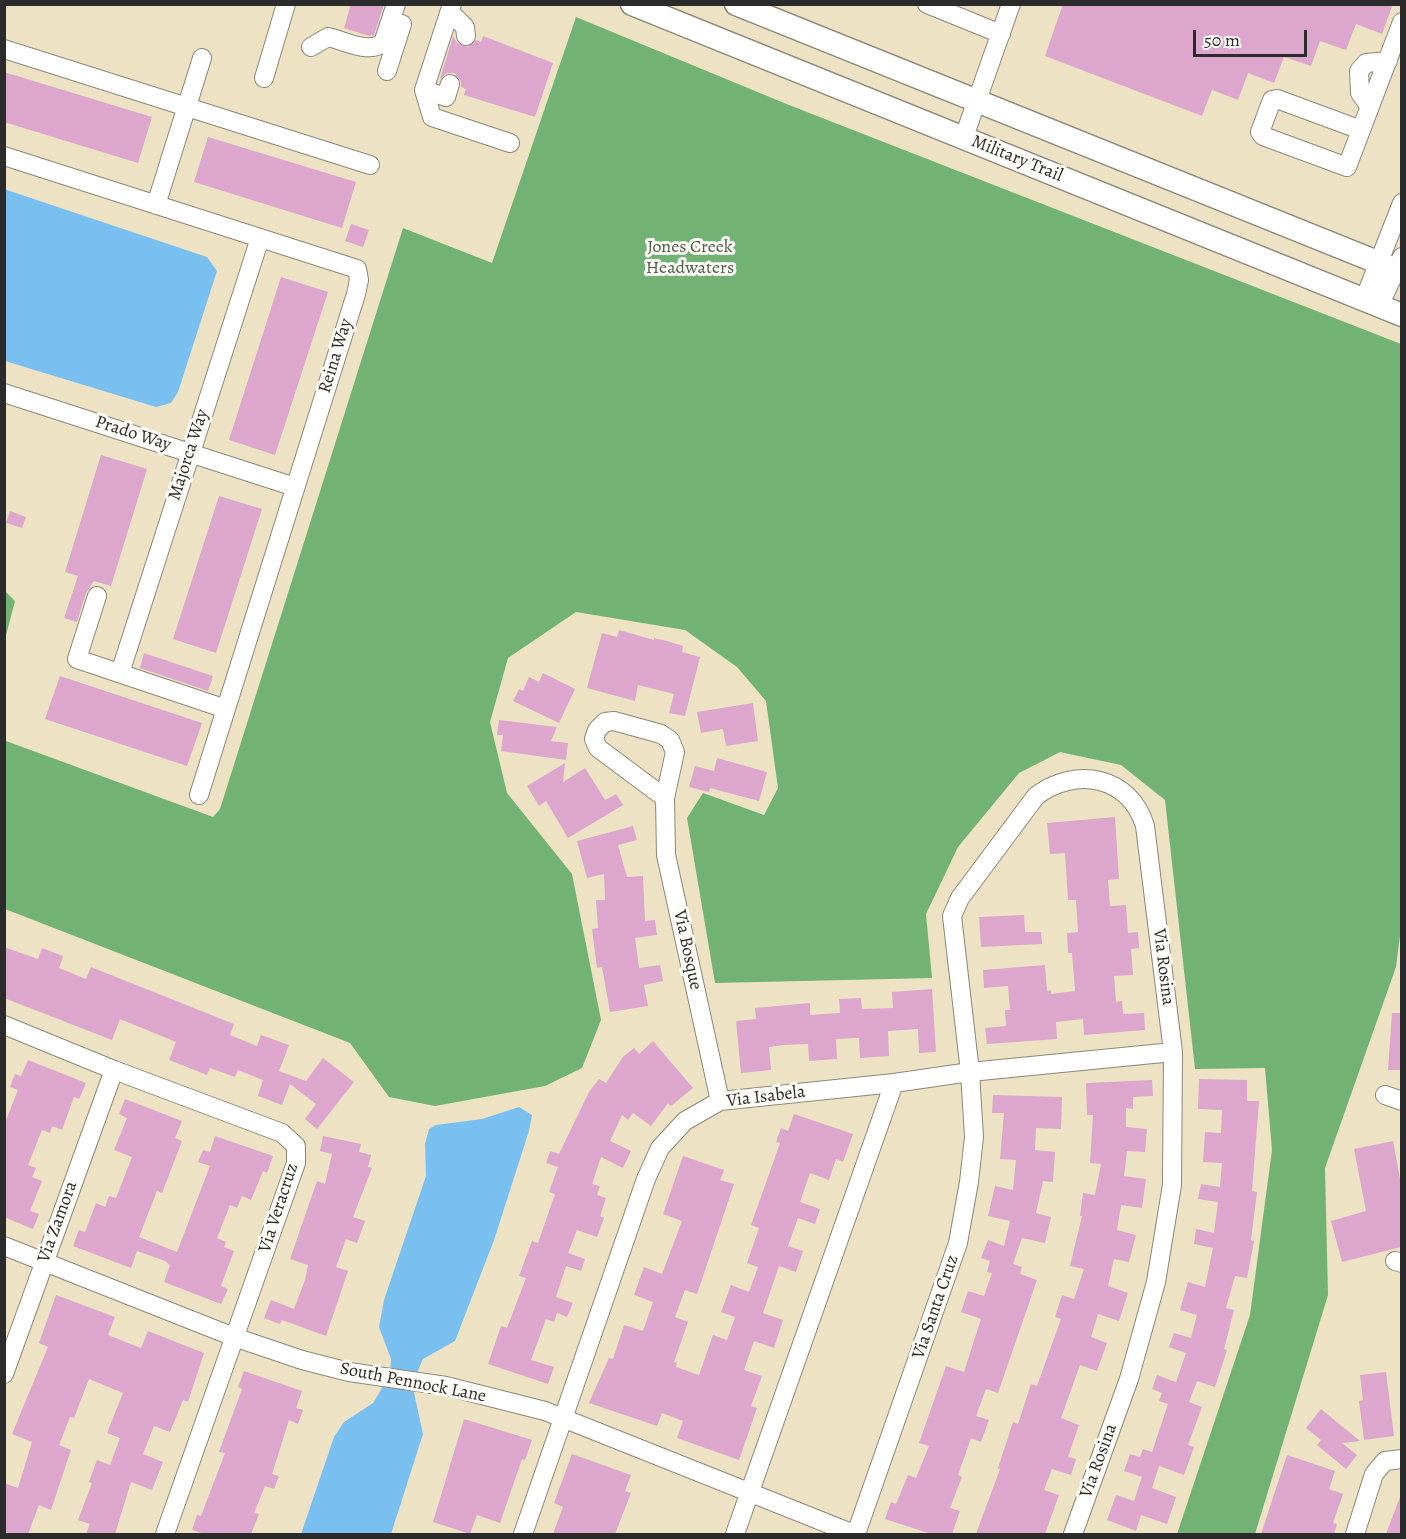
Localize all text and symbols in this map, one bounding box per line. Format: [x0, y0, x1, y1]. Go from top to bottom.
scale bar [1196, 18, 1310, 56]
text: 50 m [1204, 28, 1240, 52]
street label: Military Trail [968, 131, 1066, 187]
park label: Jones Creek Headwaters [646, 237, 734, 280]
street label: Reina Way [314, 316, 358, 396]
street label: Majorca Way [164, 407, 214, 503]
street label: Prado Way [92, 412, 174, 456]
street label: Via Bosque [668, 908, 706, 992]
street label: Via Rosina [1148, 927, 1178, 1007]
street label: Via Isabela [725, 1081, 807, 1113]
street label: Via Veracruz [254, 1161, 304, 1255]
street label: Via Zamora [33, 1178, 83, 1266]
street label: Via Santa Cruz [908, 1252, 964, 1362]
street label: South Pennock Lane [338, 1358, 488, 1408]
street label: Via Rosina [1076, 1421, 1122, 1501]

